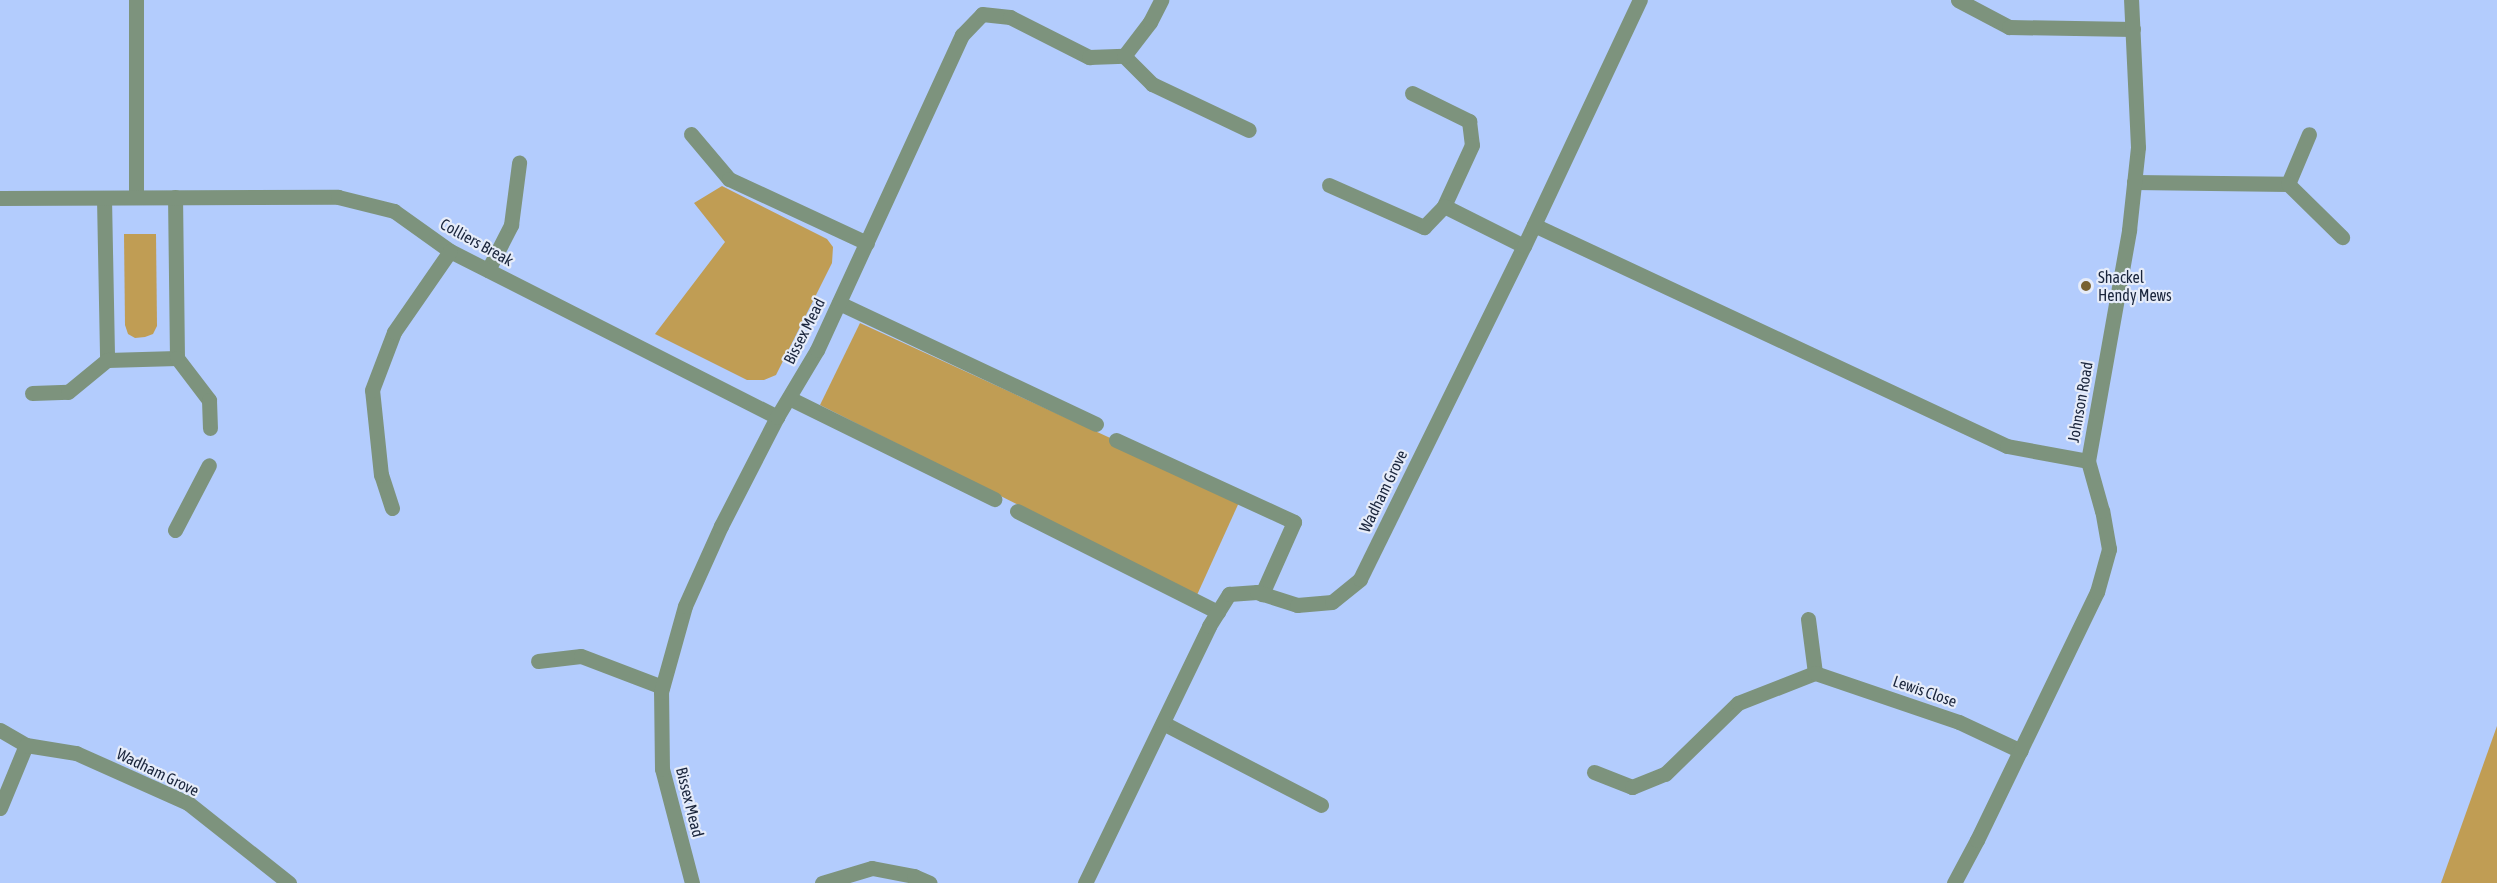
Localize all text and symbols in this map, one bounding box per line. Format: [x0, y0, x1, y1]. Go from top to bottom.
street label: Colliers Break [437, 214, 517, 270]
place label: Shackel Hendy Mews [2098, 267, 2172, 305]
marker: Shackel Hendy Mews [2079, 279, 2093, 293]
street label: Bissex Mead [779, 295, 829, 367]
street label: Johnson Road [2063, 360, 2097, 444]
street label: Wadham Grove [1355, 447, 1411, 535]
street label: Lewis Close [1891, 671, 1959, 711]
street label: Wadham Grove [114, 744, 202, 800]
street label: Bissex Mead [672, 765, 708, 839]

